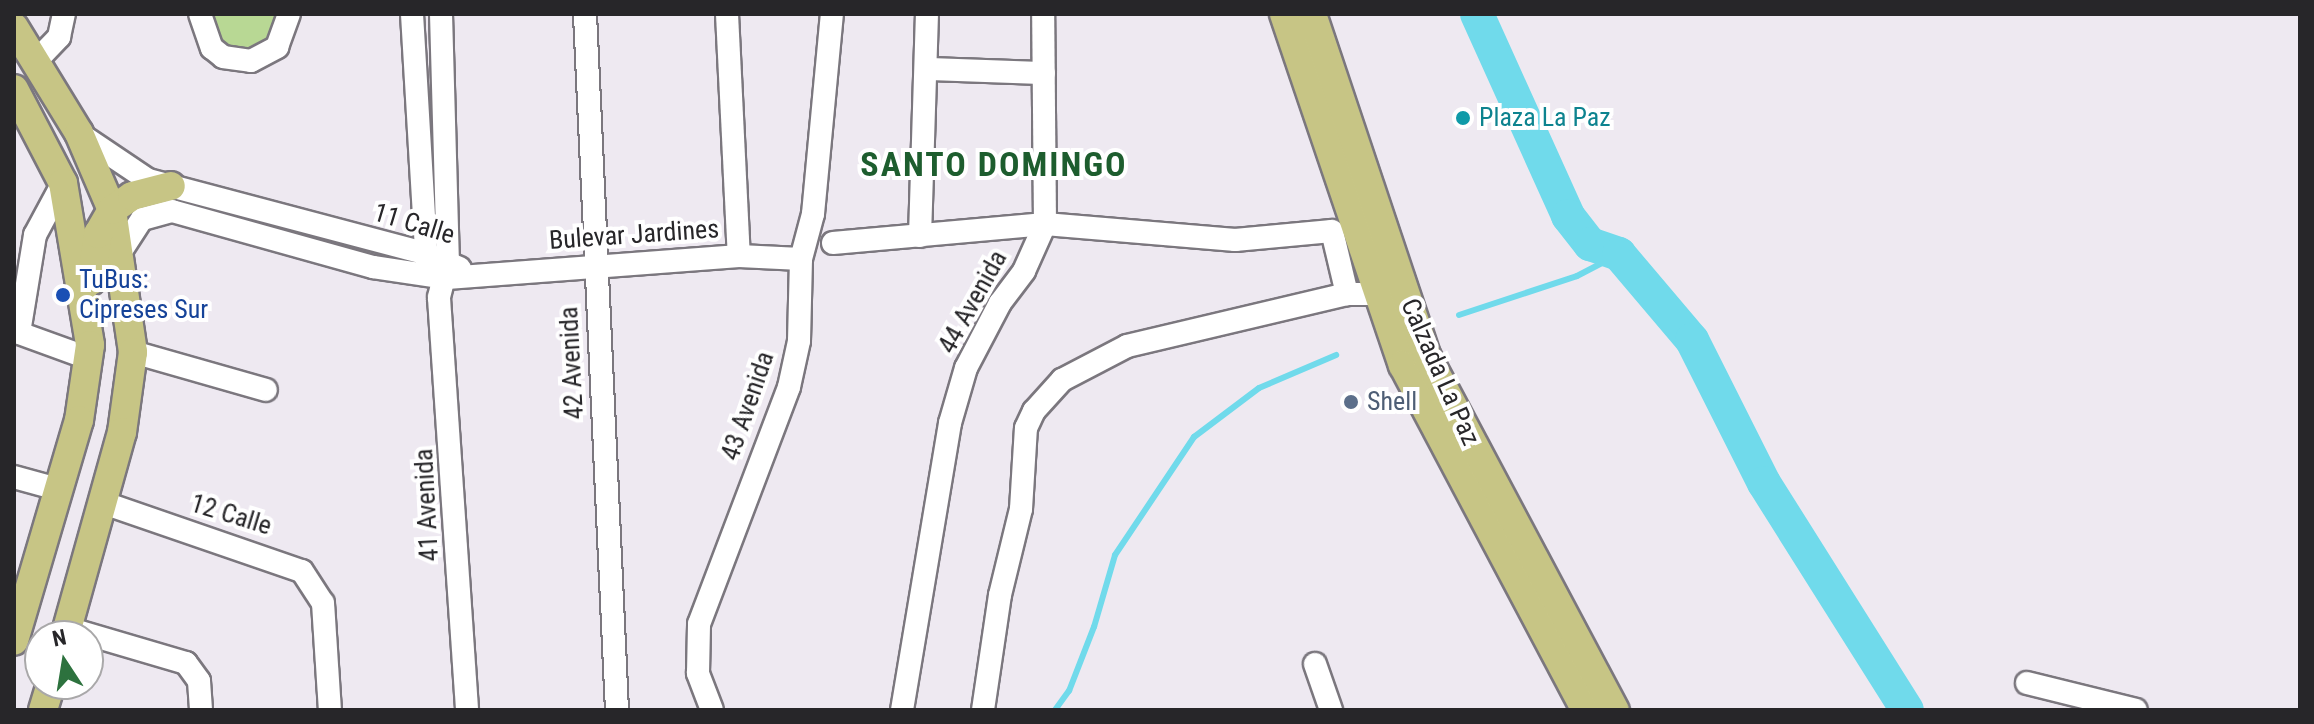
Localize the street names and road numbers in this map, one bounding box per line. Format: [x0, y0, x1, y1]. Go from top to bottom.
street label: 11 Calle [370, 197, 458, 251]
street label: Bulevar Jardines [548, 214, 720, 256]
street label: 44 Avenida [932, 245, 1014, 359]
street label: Calzada La Paz [1394, 294, 1486, 450]
street label: 42 Avenida [553, 306, 591, 420]
street label: 43 Avenida [715, 347, 781, 465]
street label: 41 Avenida [408, 448, 446, 562]
street label: 12 Calle [187, 488, 275, 542]

